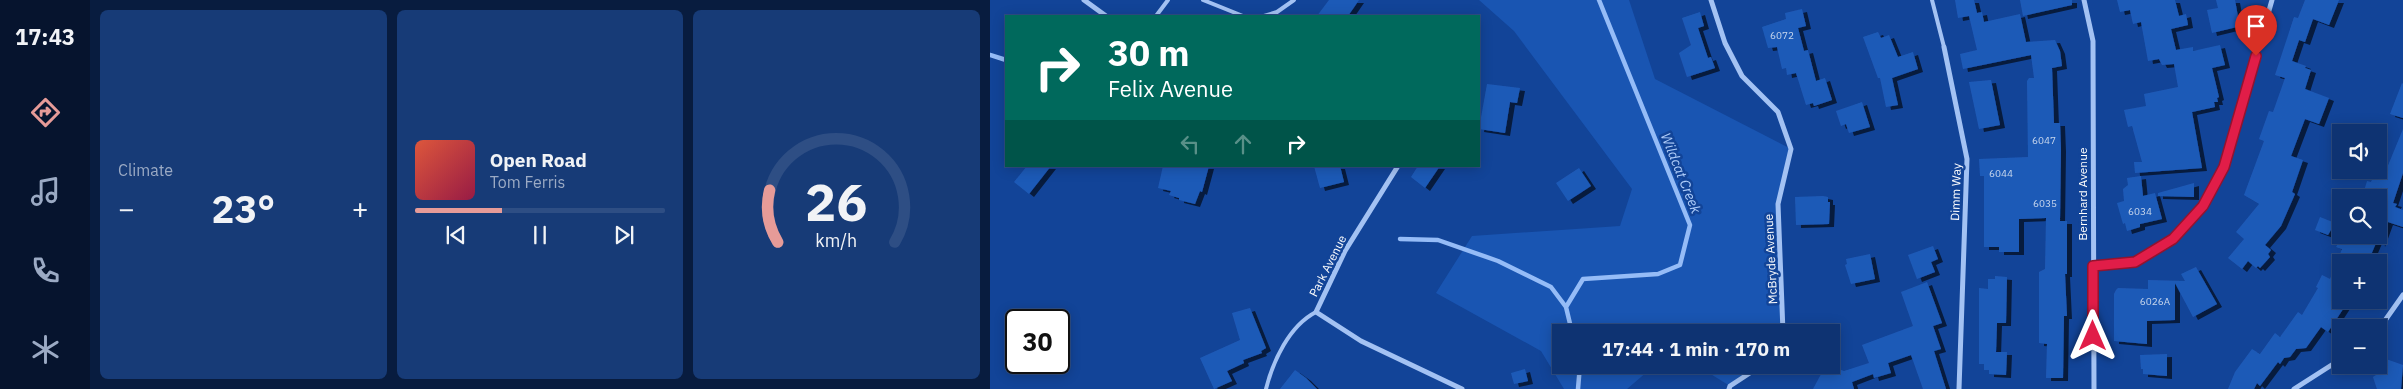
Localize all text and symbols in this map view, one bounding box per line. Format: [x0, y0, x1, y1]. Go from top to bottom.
pin [2235, 5, 2277, 56]
icon: arrive [2242, 12, 2270, 40]
text: 17:43 [15, 22, 75, 51]
house number: 6072 [1770, 29, 1794, 42]
text: 30 m [1108, 30, 1190, 76]
icon: right [1025, 35, 1090, 100]
text: Felix Avenue [1108, 74, 1233, 103]
icon: directions [28, 95, 63, 130]
map controls [2332, 124, 2387, 374]
button: sound [2332, 124, 2387, 179]
icon: left [1176, 130, 1204, 158]
icon: ahead [1229, 130, 1257, 158]
icon: right [1282, 130, 1310, 158]
water label: Wildcat Creek [1657, 130, 1706, 217]
house number: 6047 [2032, 134, 2056, 147]
street label: Bernhard Avenue [2075, 147, 2090, 241]
text: Open Road [490, 148, 587, 172]
text: Climate [118, 160, 173, 180]
street label: Dimm Way [1947, 163, 1964, 221]
house number: 6044 [1989, 167, 2013, 180]
text: 26 [805, 168, 868, 235]
text: Tom Ferris [490, 172, 565, 192]
icon: music [28, 174, 63, 209]
text: 23° [212, 184, 275, 233]
button: search [2332, 189, 2387, 244]
text: − [118, 190, 135, 227]
text: + [352, 190, 369, 227]
house number: 6035 [2033, 197, 2057, 210]
house number: 6034 [2128, 205, 2152, 218]
street label: McBryde Avenue [1761, 213, 1780, 305]
icon: previous [442, 221, 470, 249]
icon: pause [526, 221, 554, 249]
icon: next [610, 221, 638, 249]
text: km/h [816, 229, 858, 252]
street label: Park Avenue [1306, 232, 1350, 299]
icon: phone [28, 253, 63, 288]
button: + [2332, 254, 2387, 309]
house number: 6026A [2140, 295, 2171, 308]
speed limit sign: 30 [1005, 309, 1070, 374]
position arrow [2066, 309, 2118, 361]
button: − [2332, 319, 2387, 374]
icon: climate [28, 332, 63, 367]
text: 17:44 · 1 min · 170 m [1602, 337, 1790, 361]

